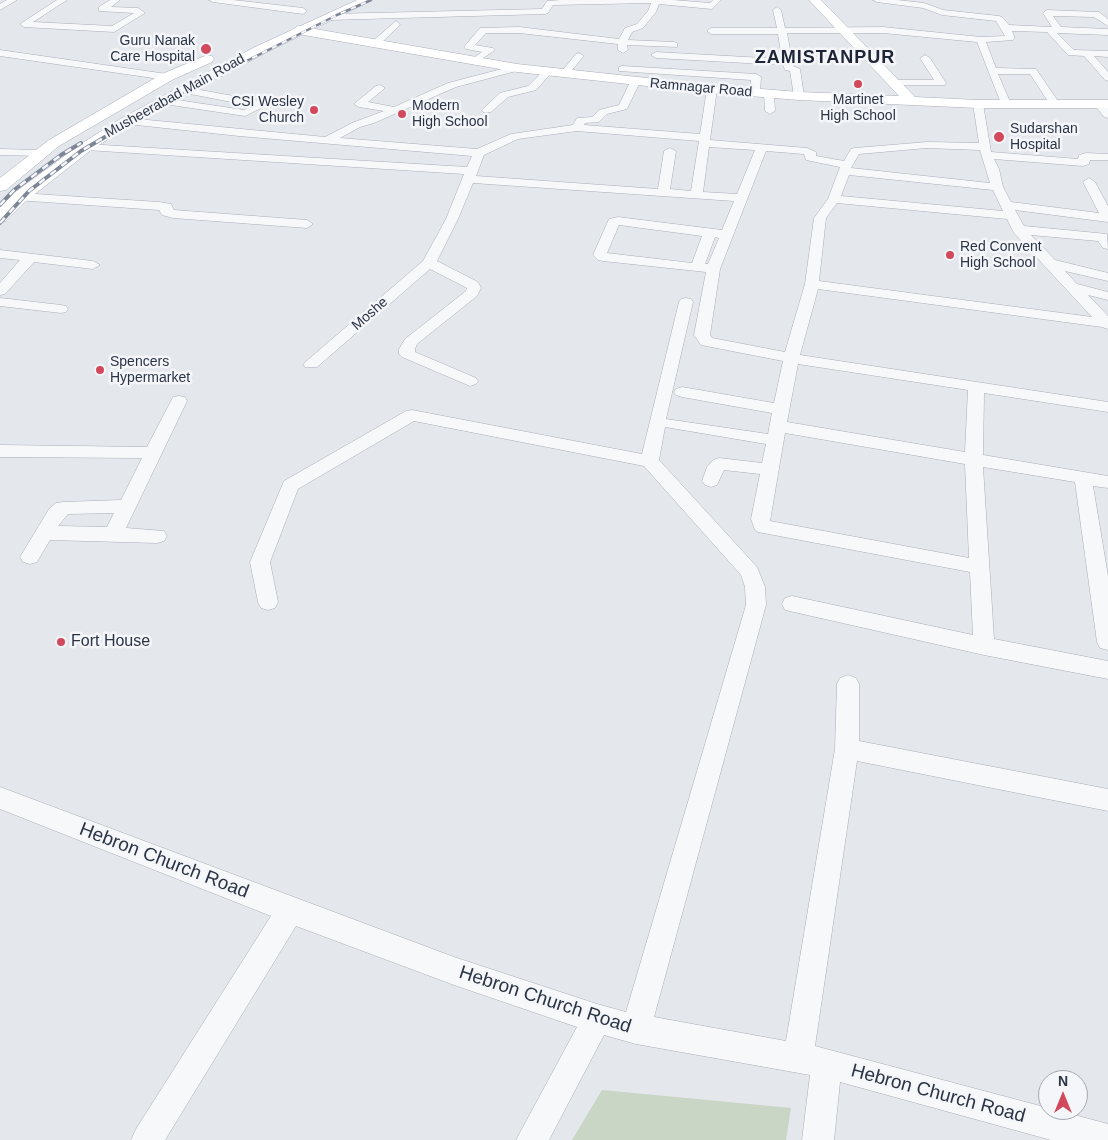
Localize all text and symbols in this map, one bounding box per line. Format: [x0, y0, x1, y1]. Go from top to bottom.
place label: Guru Nanak Care Hospital [110, 33, 195, 65]
marker: Guru Nanak Care Hospital [199, 42, 213, 56]
district label: ZAMISTANPUR [753, 47, 897, 69]
street label: Musheerabad Main Road [102, 51, 248, 141]
street label: Ramnagar Road [649, 75, 753, 101]
marker: Martinet High School [852, 78, 864, 90]
place label: Martinet High School [820, 92, 896, 124]
place label: CSI Wesley Church [231, 94, 304, 126]
place label: Modern High School [412, 98, 487, 130]
marker: CSI Wesley Church [308, 104, 320, 116]
marker: Modern High School [396, 108, 408, 120]
place label: Sudarshan Hospital [1010, 121, 1078, 154]
marker: Sudarshan Hospital [992, 130, 1006, 144]
place label: Red Convent High School [960, 239, 1042, 272]
marker: Red Convent High School [944, 249, 956, 261]
street label: Moshe [349, 294, 391, 334]
place label: Spencers Hypermarket [110, 354, 190, 387]
marker: Spencers Hypermarket [94, 364, 106, 376]
place label: Fort House [71, 632, 150, 652]
marker: Fort House [55, 636, 67, 648]
street label: Hebron Church Road [76, 818, 252, 904]
street label: Hebron Church Road [456, 961, 634, 1039]
street label: Hebron Church Road [848, 1060, 1028, 1128]
north arrow [1038, 1070, 1088, 1120]
text: N [1058, 1073, 1068, 1089]

